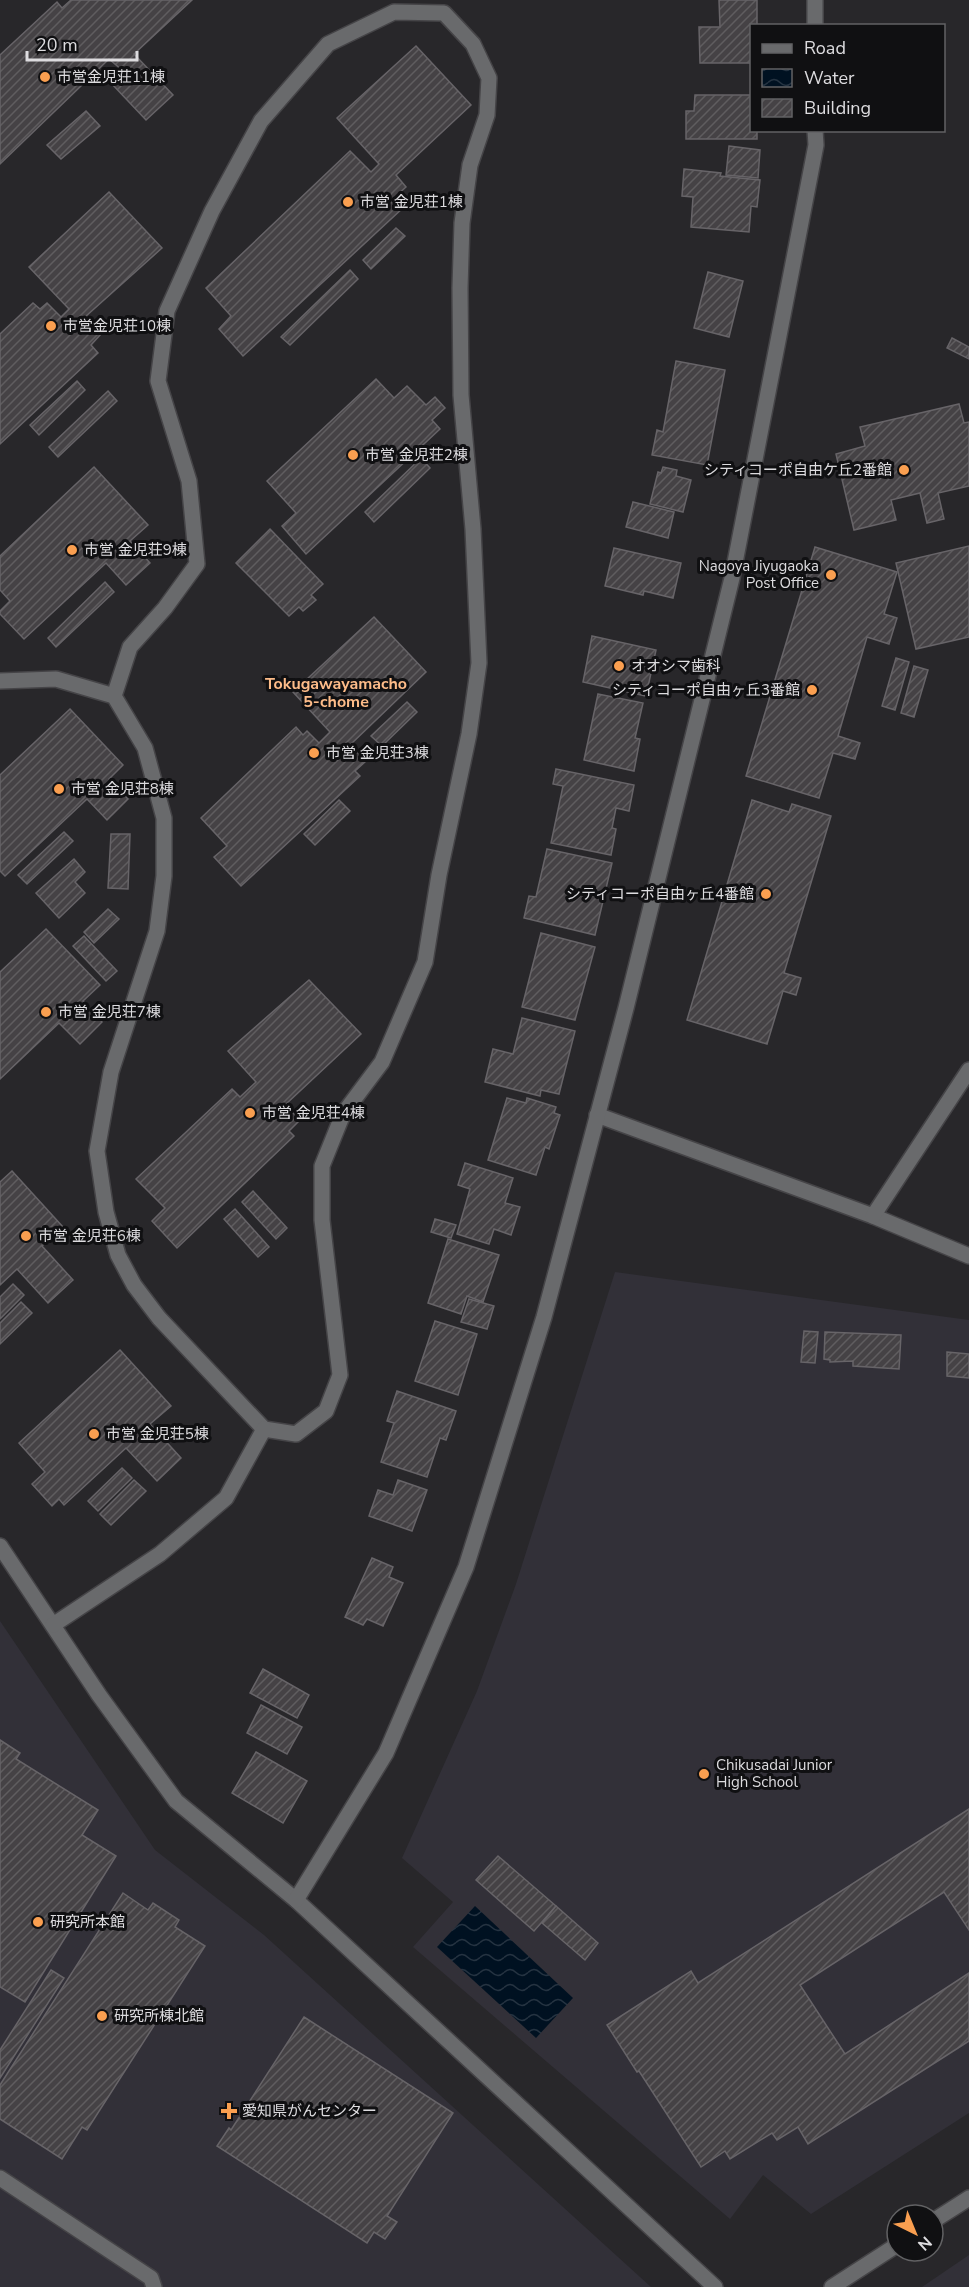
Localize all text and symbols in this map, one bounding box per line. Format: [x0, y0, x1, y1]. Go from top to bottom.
scale bar [27, 24, 136, 62]
legend [750, 24, 945, 132]
text: 20 m [36, 33, 78, 57]
text: Road [804, 36, 846, 60]
text: Water [804, 66, 855, 90]
place label: 市営金児荘11棟 [57, 67, 165, 87]
marker: 市営金児荘11棟 [38, 70, 52, 84]
text: Building [804, 96, 871, 120]
place label: 市営 金児荘1棟 [360, 192, 463, 212]
marker: 市営 金児荘1棟 [341, 195, 355, 209]
place label: 市営金児荘10棟 [63, 316, 171, 336]
marker: 市営金児荘10棟 [44, 319, 58, 333]
place label: 市営 金児荘2棟 [365, 445, 468, 465]
marker: 市営 金児荘2棟 [346, 448, 360, 462]
place label: シティコーポ自由ケ丘2番館 [704, 460, 892, 480]
marker: シティコーポ自由ケ丘2番館 [897, 463, 911, 477]
place label: 市営 金児荘9棟 [84, 540, 187, 560]
marker: 市営 金児荘9棟 [65, 543, 79, 557]
place label: Nagoya Jiyugaoka Post Office [699, 556, 819, 593]
marker: Nagoya Jiyugaoka Post Office [824, 568, 838, 582]
place label: オオシマ歯科 [631, 656, 721, 676]
marker: オオシマ歯科 [612, 659, 626, 673]
district label: Tokugawayamacho 5-chome [265, 673, 407, 713]
place label: シティコーポ自由ヶ丘3番館 [612, 680, 800, 700]
marker: シティコーポ自由ヶ丘3番館 [805, 683, 819, 697]
place label: 市営 金児荘3棟 [326, 743, 429, 763]
marker: 市営 金児荘3棟 [307, 746, 321, 760]
place label: 市営 金児荘8棟 [71, 779, 174, 799]
marker: 市営 金児荘8棟 [52, 782, 66, 796]
place label: シティコーポ自由ヶ丘4番館 [566, 884, 754, 904]
marker: シティコーポ自由ヶ丘4番館 [759, 887, 773, 901]
place label: 市営 金児荘7棟 [58, 1002, 161, 1022]
marker: 市営 金児荘7棟 [39, 1005, 53, 1019]
place label: 市営 金児荘4棟 [262, 1103, 365, 1123]
marker: 市営 金児荘4棟 [243, 1106, 257, 1120]
place label: 市営 金児荘6棟 [38, 1226, 141, 1246]
marker: 市営 金児荘6棟 [19, 1229, 33, 1243]
place label: 市営 金児荘5棟 [106, 1424, 209, 1444]
marker: 市営 金児荘5棟 [87, 1427, 101, 1441]
place label: Chikusadai Junior High School [716, 1755, 833, 1792]
marker: Chikusadai Junior High School [697, 1767, 711, 1781]
place label: 研究所本館 [50, 1912, 125, 1932]
marker: 研究所本館 [31, 1915, 45, 1929]
place label: 研究所棟北館 [114, 2006, 204, 2026]
marker: 研究所棟北館 [95, 2009, 109, 2023]
place label: 愛知県がんセンター [242, 2101, 377, 2121]
marker: 愛知県がんセンター [220, 2102, 238, 2120]
north arrow [885, 2203, 945, 2263]
text: N [913, 2231, 936, 2255]

